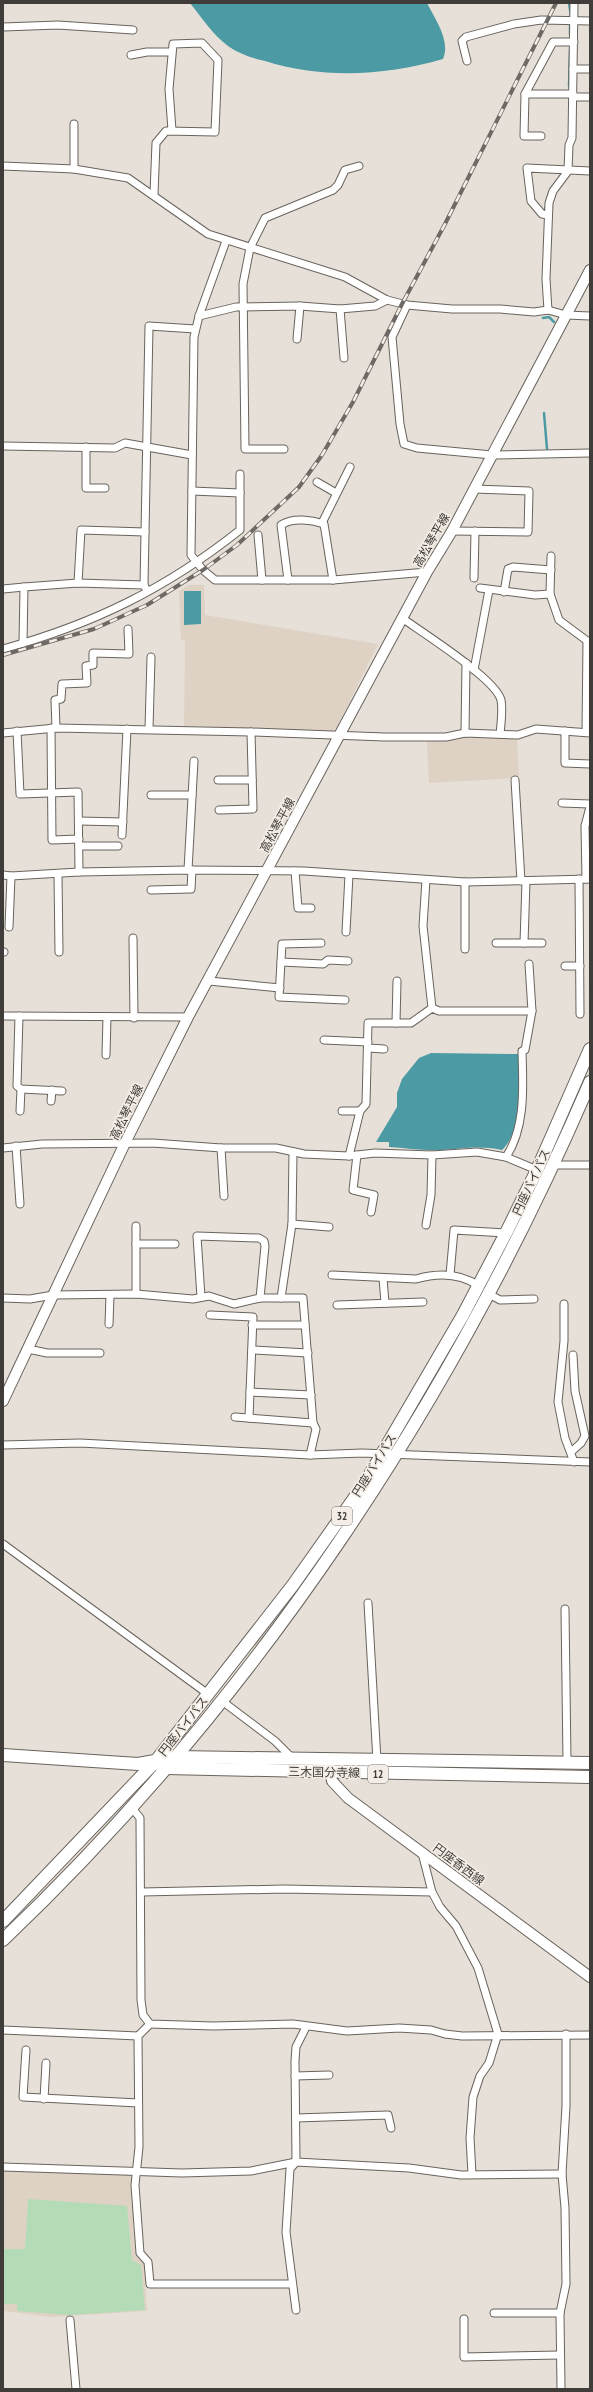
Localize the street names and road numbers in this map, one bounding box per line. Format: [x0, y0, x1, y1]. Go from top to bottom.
street label: 高松琴平線 [410, 510, 452, 570]
street label: 高松琴平線 [256, 795, 298, 855]
street label: 高松琴平線 [106, 1082, 146, 1142]
street label: 円座バイパス [509, 1146, 553, 1218]
street label: 円座バイパス [349, 1431, 399, 1499]
road number: 32 [332, 1507, 352, 1525]
street label: 円座バイパス [155, 1693, 211, 1759]
street label: 三木国分寺線 [288, 1764, 360, 1780]
road number: 12 [368, 1765, 388, 1783]
street label: 円座香西線 [431, 1840, 487, 1888]

